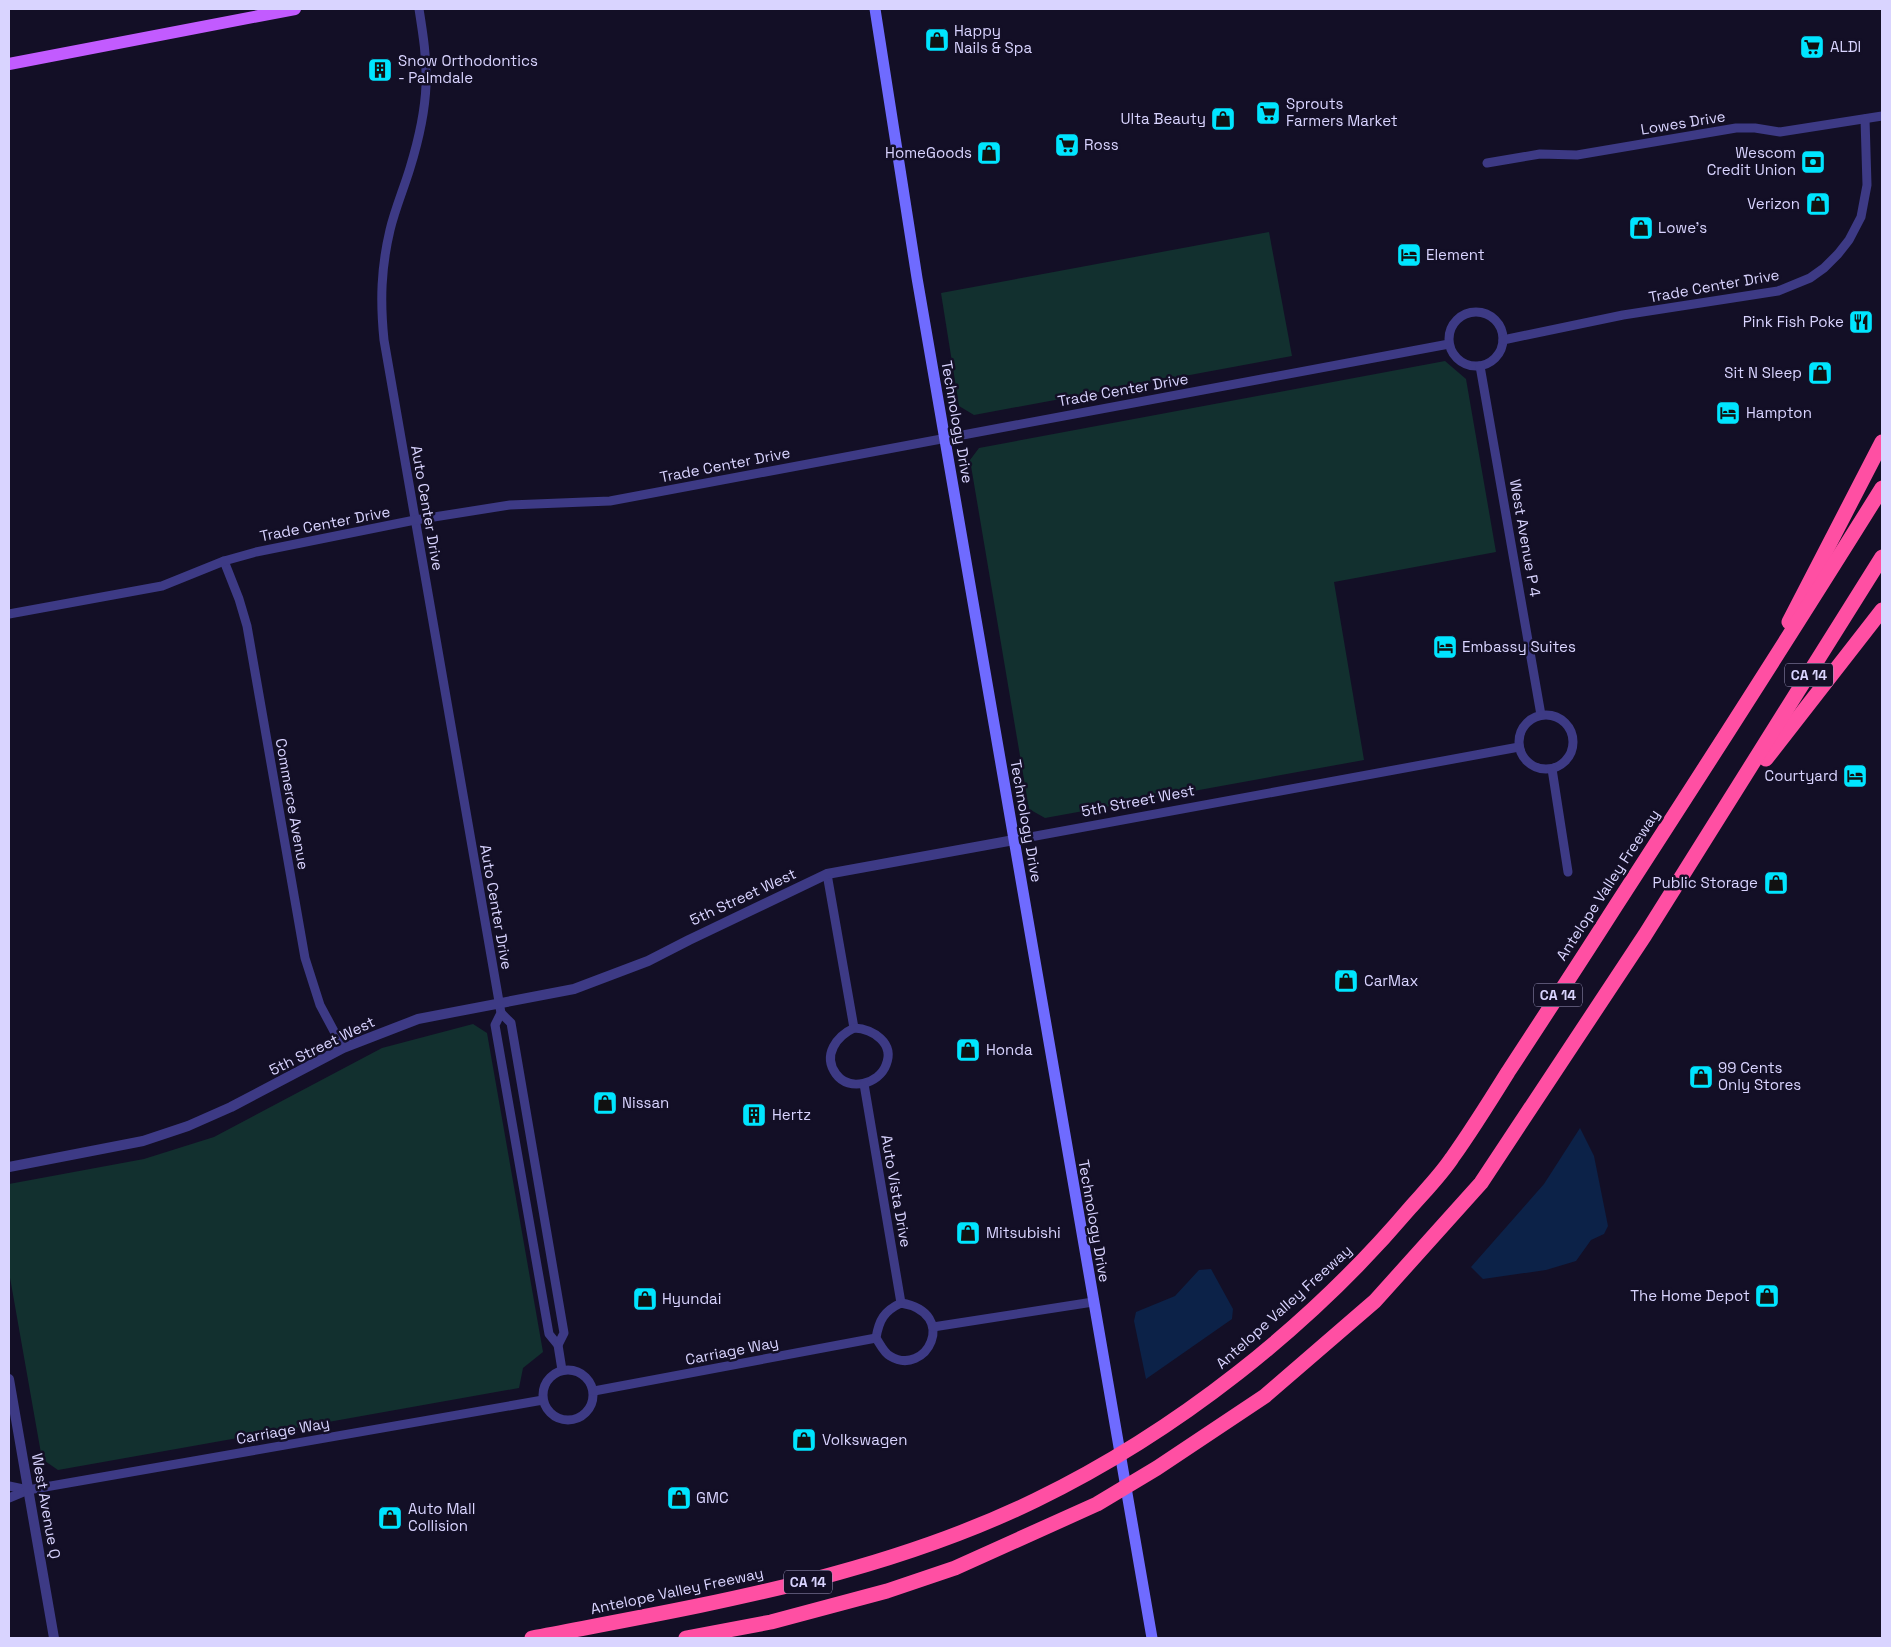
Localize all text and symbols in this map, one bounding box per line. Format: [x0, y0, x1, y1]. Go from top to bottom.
place label: Happy Nails & Spa [954, 21, 1032, 57]
shop icon: Happy Nails & Spa [924, 27, 950, 53]
supermarket icon: ALDI [1799, 34, 1825, 60]
place label: ALDI [1830, 37, 1861, 56]
place label: Snow Orthodontics - Palmdale [398, 51, 538, 87]
building icon: Snow Orthodontics - Palmdale [367, 57, 393, 83]
place label: Sprouts Farmers Market [1286, 94, 1398, 130]
supermarket icon: Sprouts Farmers Market [1255, 100, 1281, 126]
shop icon: Ulta Beauty [1210, 106, 1236, 132]
street label: Lowes Drive [1639, 106, 1727, 139]
place label: Ulta Beauty [1121, 109, 1206, 128]
supermarket icon: Ross [1054, 132, 1080, 158]
place label: Ross [1084, 135, 1119, 154]
shop icon: HomeGoods [976, 140, 1002, 166]
place label: HomeGoods [885, 143, 972, 162]
place label: Wescom Credit Union [1707, 143, 1796, 179]
bank icon: Wescom Credit Union [1800, 149, 1826, 175]
shop icon: Verizon [1805, 191, 1831, 217]
place label: Verizon [1747, 194, 1800, 213]
shop icon: Lowe's [1628, 215, 1654, 241]
place label: Lowe's [1658, 218, 1707, 237]
hotel icon: Element [1396, 242, 1422, 268]
place label: Element [1426, 245, 1485, 264]
street label: Trade Center Drive [1647, 265, 1781, 306]
restaurant icon: Pink Fish Poke [1848, 309, 1874, 335]
place label: Pink Fish Poke [1743, 312, 1844, 331]
street label: Technology Drive [937, 359, 978, 485]
shop icon: Sit N Sleep [1807, 360, 1833, 386]
place label: Sit N Sleep [1724, 363, 1802, 382]
street label: Trade Center Drive [1056, 369, 1190, 410]
hotel icon: Hampton [1715, 400, 1741, 426]
place label: Hampton [1746, 403, 1812, 422]
street label: Trade Center Drive [658, 443, 792, 486]
street label: Auto Center Drive [407, 444, 448, 572]
street label: West Avenue P 4 [1506, 478, 1545, 598]
street label: Trade Center Drive [258, 502, 392, 545]
hotel icon: Embassy Suites [1432, 634, 1458, 660]
place label: Embassy Suites [1462, 637, 1576, 656]
road number: CA 14 [1785, 664, 1833, 686]
street label: Commerce Avenue [272, 737, 313, 871]
street label: Technology Drive [1006, 758, 1047, 884]
hotel icon: Courtyard [1842, 763, 1868, 789]
place label: Courtyard [1765, 766, 1838, 785]
street label: 5th Street West [1080, 780, 1196, 821]
street label: Antelope Valley Freeway [1552, 806, 1664, 964]
street label: Auto Center Drive [476, 843, 517, 971]
street label: 5th Street West [687, 864, 799, 929]
shop icon: Public Storage [1763, 870, 1789, 896]
place label: Public Storage [1653, 873, 1758, 892]
shop icon: CarMax [1333, 968, 1359, 994]
place label: CarMax [1364, 971, 1419, 990]
road number: CA 14 [1534, 984, 1582, 1006]
street label: 5th Street West [266, 1012, 378, 1079]
shop icon: Honda [955, 1037, 981, 1063]
place label: Honda [986, 1040, 1033, 1059]
place label: 99 Cents Only Stores [1718, 1058, 1801, 1094]
shop icon: 99 Cents Only Stores [1688, 1064, 1714, 1090]
shop icon: Nissan [592, 1090, 618, 1116]
place label: Nissan [622, 1093, 669, 1112]
building icon: Hertz [741, 1102, 767, 1128]
place label: Hertz [772, 1105, 811, 1124]
street label: Auto Vista Drive [877, 1133, 916, 1249]
street label: Technology Drive [1074, 1158, 1115, 1284]
shop icon: Mitsubishi [955, 1220, 981, 1246]
place label: Mitsubishi [986, 1223, 1061, 1242]
street label: Antelope Valley Freeway [1212, 1241, 1356, 1373]
shop icon: The Home Depot [1754, 1283, 1780, 1309]
shop icon: Hyundai [632, 1286, 658, 1312]
place label: The Home Depot [1630, 1286, 1750, 1305]
place label: Hyundai [662, 1289, 721, 1308]
street label: Carriage Way [684, 1332, 780, 1369]
street label: Carriage Way [235, 1413, 331, 1448]
shop icon: Volkswagen [791, 1427, 817, 1453]
place label: Volkswagen [822, 1430, 907, 1449]
street label: West Avenue Q [28, 1452, 65, 1560]
shop icon: GMC [666, 1485, 692, 1511]
place label: GMC [696, 1488, 729, 1507]
place label: Auto Mall Collision [408, 1499, 475, 1535]
shop icon: Auto Mall Collision [377, 1505, 403, 1531]
street label: Antelope Valley Freeway [589, 1563, 765, 1618]
road number: CA 14 [784, 1570, 832, 1594]

